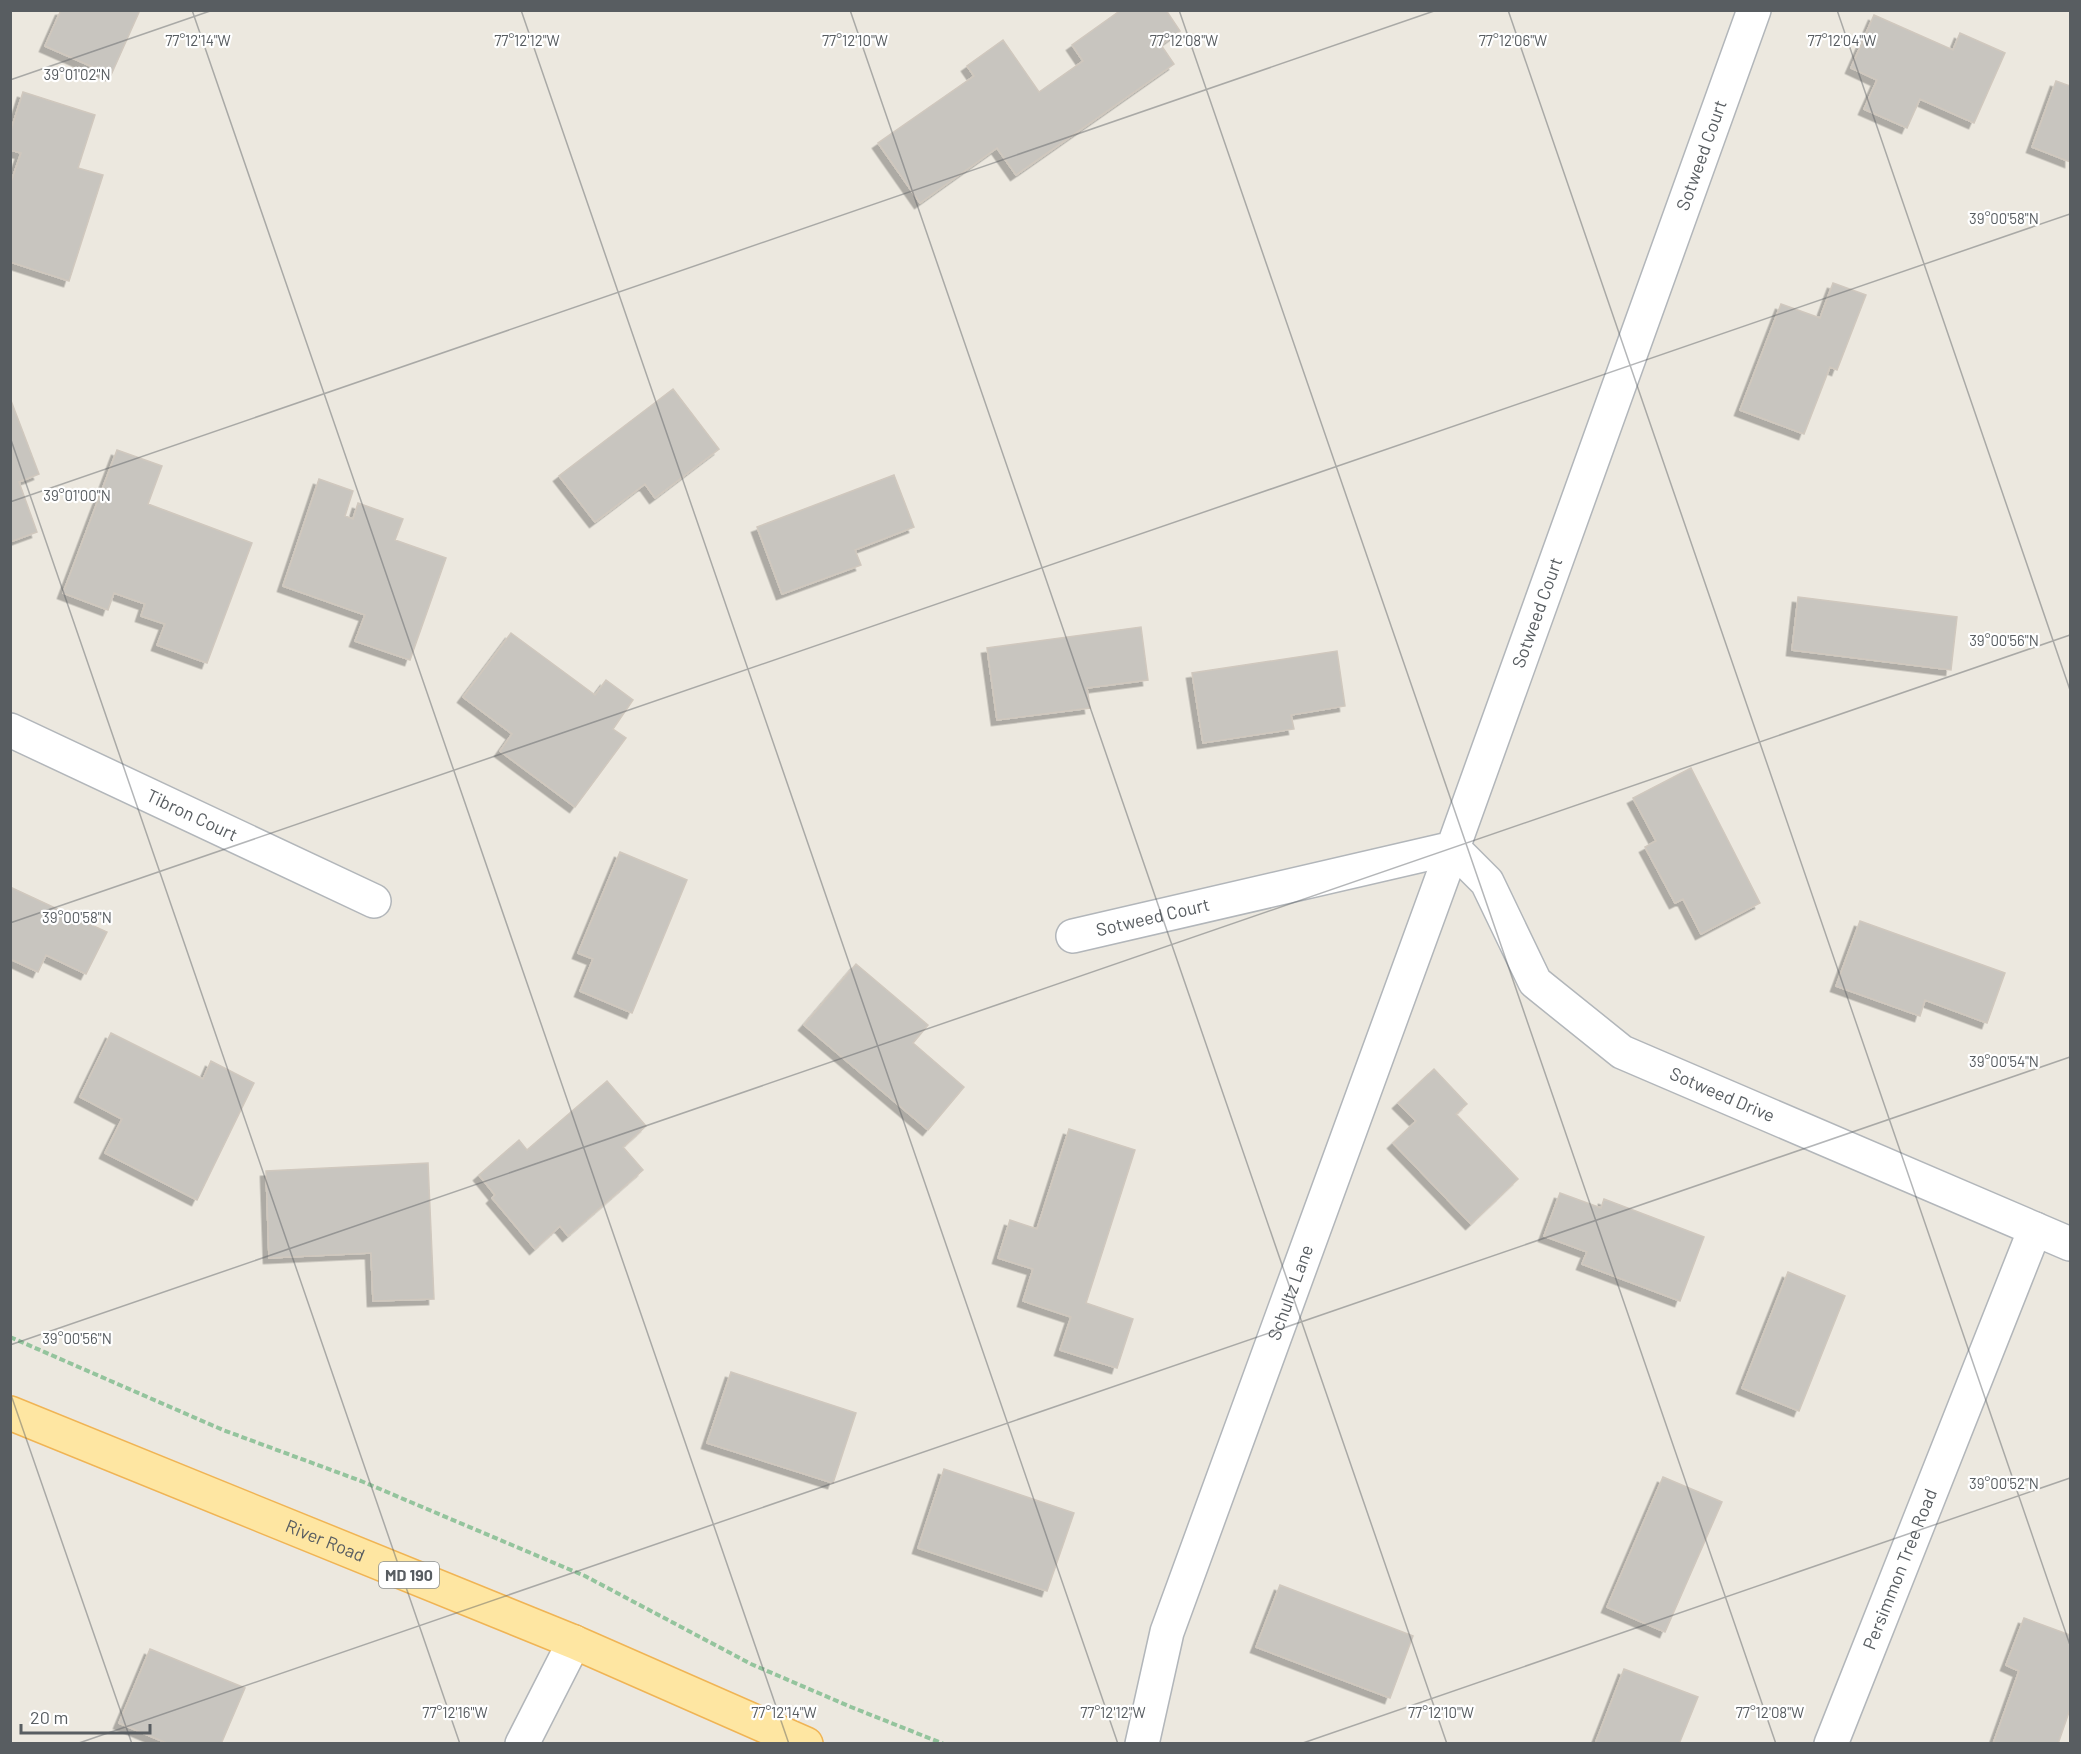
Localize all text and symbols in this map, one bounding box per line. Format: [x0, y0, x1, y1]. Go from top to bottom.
text: 77°12'14"W [165, 31, 231, 49]
text: 77°12'12"W [494, 31, 560, 49]
text: 77°12'10"W [822, 31, 888, 49]
text: 77°12'08"W [1150, 31, 1218, 49]
text: 77°12'06"W [1479, 31, 1547, 49]
text: 77°12'04"W [1808, 31, 1876, 49]
text: 39°01'02"N [43, 65, 111, 83]
street label: Sotweed Court [1671, 97, 1731, 213]
text: 39°00'58"N [1969, 209, 2039, 227]
text: 39°01'00"N [43, 486, 111, 504]
street label: Sotweed Court [1507, 554, 1566, 671]
text: 39°00'56"N [1969, 631, 2039, 649]
street label: Tibron Court [143, 784, 241, 845]
street label: Sotweed Court [1094, 893, 1212, 940]
text: 39°00'58"N [42, 908, 112, 926]
text: 39°00'54"N [1969, 1052, 2039, 1070]
street label: Sotweed Drive [1667, 1062, 1779, 1126]
street label: Schultz Lane [1262, 1241, 1317, 1343]
text: 39°00'56"N [42, 1329, 112, 1347]
text: 39°00'52"N [1969, 1474, 2039, 1492]
street label: Persimmon Tree Road [1858, 1485, 1941, 1652]
street label: River Road [283, 1514, 368, 1566]
road number: MD 190 [379, 1562, 439, 1588]
scale bar [21, 1697, 150, 1735]
text: 77°12'16"W [422, 1703, 488, 1721]
text: 77°12'14"W [751, 1703, 817, 1721]
text: 77°12'12"W [1080, 1703, 1146, 1721]
text: 77°12'10"W [1408, 1703, 1474, 1721]
text: 77°12'08"W [1736, 1703, 1804, 1721]
text: 20 m [30, 1706, 68, 1728]

